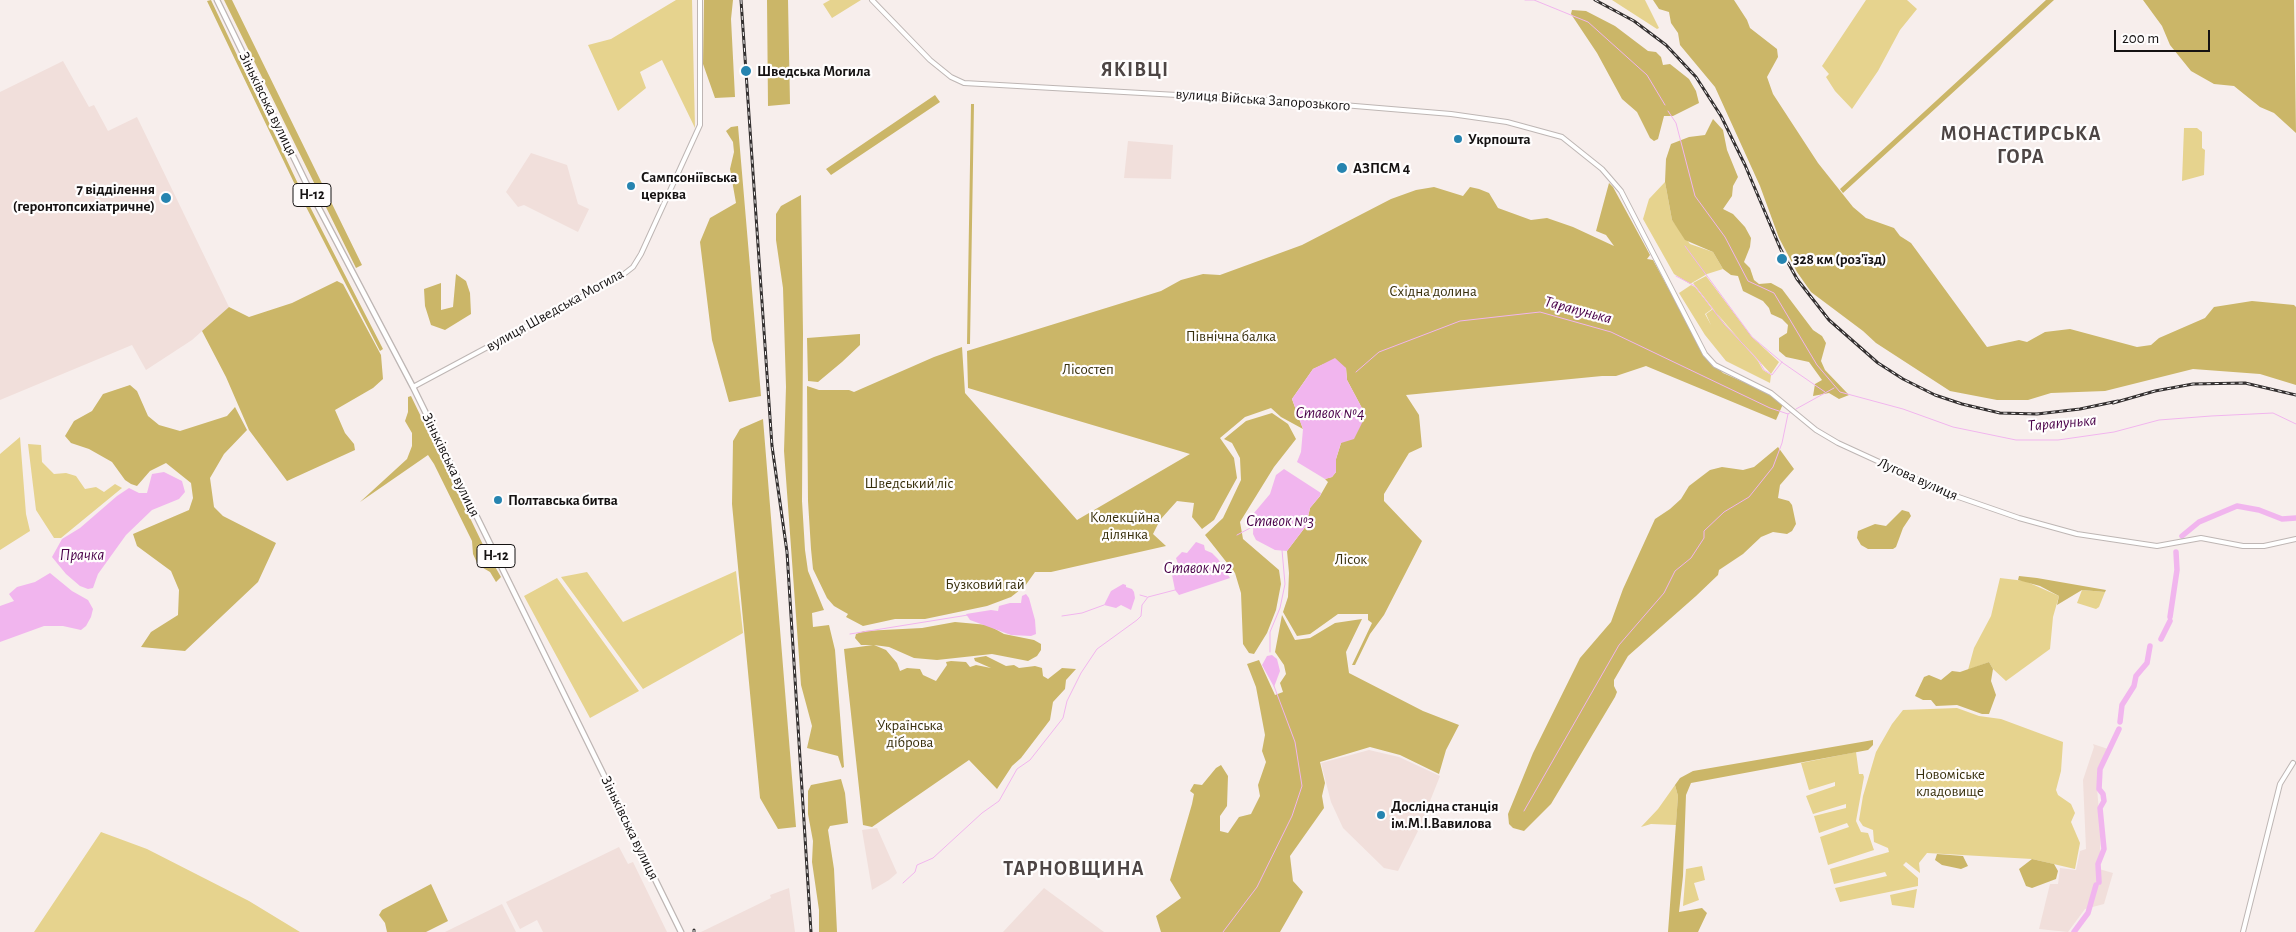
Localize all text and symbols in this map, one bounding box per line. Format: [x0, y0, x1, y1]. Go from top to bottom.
scale bar [2116, 20, 2212, 52]
text: 200 m [2122, 31, 2159, 46]
street label: Зіньківська вулиця [235, 49, 301, 159]
district label: ЯКІВЦІ [1100, 58, 1170, 82]
place label: Шведська Могила [757, 62, 871, 80]
marker: Шведська Могила [739, 64, 753, 78]
street label: вулиця Війська Запорозького [1175, 85, 1351, 115]
district label: МОНАСТИРСЬКА ГОРА [1939, 122, 2103, 169]
place label: Укрпошта [1468, 130, 1531, 148]
marker: Укрпошта [1452, 133, 1464, 145]
place label: АЗПСМ 4 [1353, 159, 1410, 177]
marker: АЗПСМ 4 [1335, 161, 1349, 175]
place label: Сампсоніївська церква [641, 168, 737, 203]
place label: 7 відділення (геронтопсихіатричне) [13, 180, 155, 215]
marker: Сампсоніївська церква [625, 180, 637, 192]
road number: Н-12 [293, 184, 331, 206]
marker: 7 відділення (геронтопсихіатричне) [159, 191, 173, 205]
place label: 328 км (роз'їзд) [1793, 250, 1887, 268]
marker: 328 км (роз'їзд) [1775, 252, 1789, 266]
street label: вулиця Шведська Могила [483, 265, 627, 355]
park label: Східна долина [1389, 282, 1477, 300]
water label: Тарапунька [1542, 292, 1614, 328]
park label: Північна балка [1186, 327, 1276, 345]
park label: Лісостеп [1062, 360, 1114, 378]
water label: Ставок №4 [1295, 403, 1365, 423]
street label: Зіньківська вулиця [418, 410, 484, 520]
water label: Тарапунька [2027, 410, 2097, 436]
street label: Лугова вулиця [1875, 453, 1961, 505]
park label: Шведський ліс [864, 474, 954, 492]
place label: Полтавська битва [508, 491, 618, 509]
marker: Полтавська битва [492, 494, 504, 506]
park label: Колекційна ділянка [1090, 508, 1160, 543]
water label: Ставок №3 [1246, 511, 1314, 531]
road number: Н-12 [477, 544, 515, 568]
water label: Прачка [60, 545, 104, 565]
park label: Лісок [1335, 550, 1367, 568]
water label: Ставок №2 [1164, 558, 1232, 578]
park label: Бузковий гай [945, 575, 1025, 593]
park label: Українська діброва [877, 716, 943, 751]
park label: Новоміське кладовище [1915, 765, 1985, 800]
street label: Зіньківська вулиця [597, 773, 663, 883]
place label: Дослідна станція ім.М.І.Вавилова [1391, 797, 1498, 832]
marker: Дослідна станція ім.М.І.Вавилова [1375, 809, 1387, 821]
district label: ТАРНОВЩИНА [1002, 857, 1146, 881]

